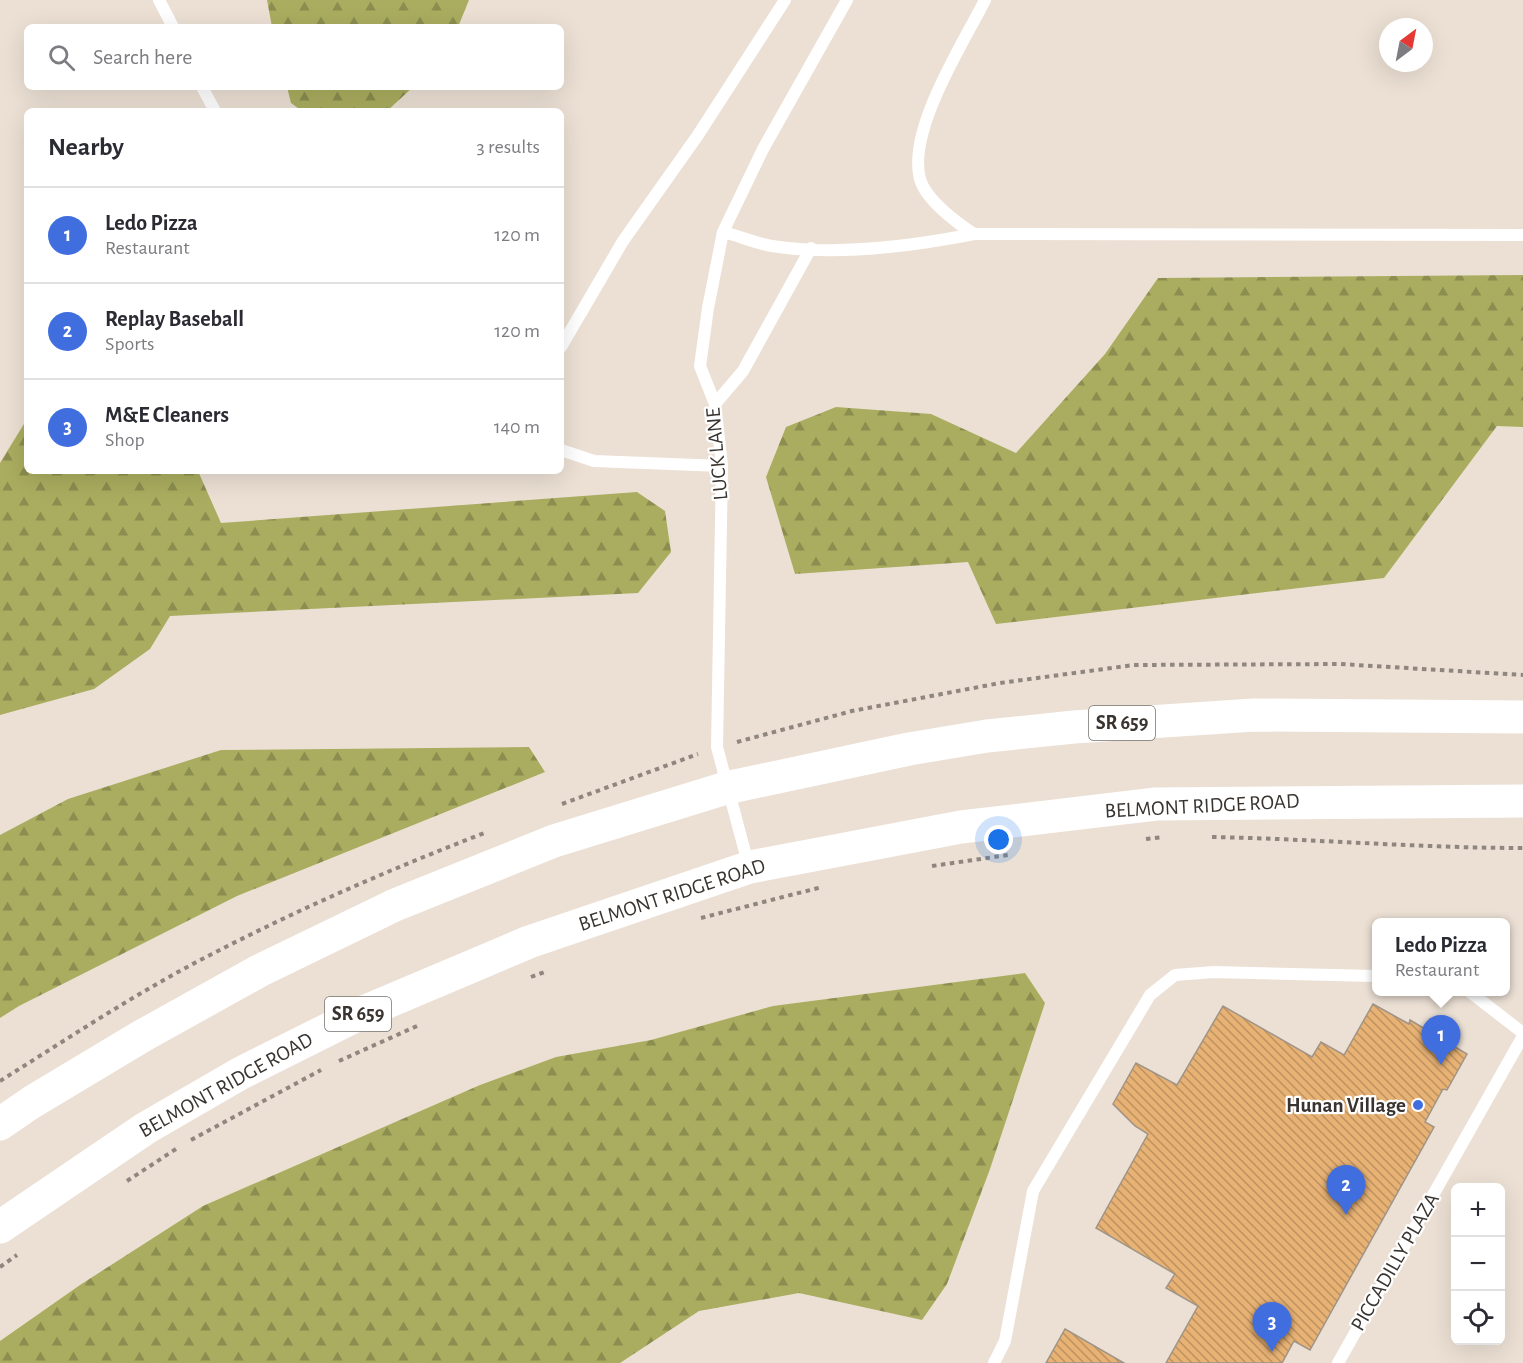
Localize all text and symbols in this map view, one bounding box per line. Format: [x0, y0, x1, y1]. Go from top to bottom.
north arrow [1379, 18, 1433, 72]
search box [24, 24, 564, 90]
icon: search [45, 41, 78, 74]
text: Search here [93, 46, 192, 68]
text: Nearby [48, 134, 124, 160]
text: 3 results [476, 137, 540, 157]
text: Ledo Pizza [105, 212, 198, 234]
text: 1 [64, 225, 71, 245]
text: 120 m [494, 225, 540, 245]
text: Restaurant [105, 238, 190, 258]
text: Replay Baseball [105, 308, 244, 330]
text: 2 [63, 321, 72, 341]
text: 120 m [494, 321, 540, 341]
text: Sports [105, 334, 154, 354]
text: M&E Cleaners [105, 404, 229, 426]
street label: LUCK LANE [702, 407, 732, 501]
text: 3 [63, 417, 72, 437]
text: 140 m [494, 417, 540, 437]
text: Shop [105, 430, 145, 450]
road number: SR 659 [1089, 706, 1155, 740]
street label: BELMONT RIDGE ROAD [1104, 790, 1300, 822]
your location [984, 825, 1013, 854]
street label: BELMONT RIDGE ROAD [576, 855, 768, 935]
popup [1372, 918, 1510, 996]
text: Ledo Pizza [1395, 934, 1487, 956]
text: Restaurant [1395, 960, 1479, 980]
road number: SR 659 [325, 997, 391, 1031]
pin: 1 [1422, 1016, 1460, 1065]
street label: BELMONT RIDGE ROAD [136, 1029, 316, 1141]
place label: Hunan Village [1286, 1095, 1406, 1116]
marker: Hunan Village [1411, 1098, 1425, 1112]
pin: 2 [1326, 1166, 1366, 1215]
map controls [1451, 1183, 1505, 1345]
button: + [1451, 1183, 1505, 1237]
street label: PICCADILLY PLAZA [1347, 1190, 1443, 1334]
button: − [1451, 1237, 1505, 1291]
button: locate [1451, 1291, 1505, 1345]
pin: 3 [1252, 1302, 1292, 1352]

